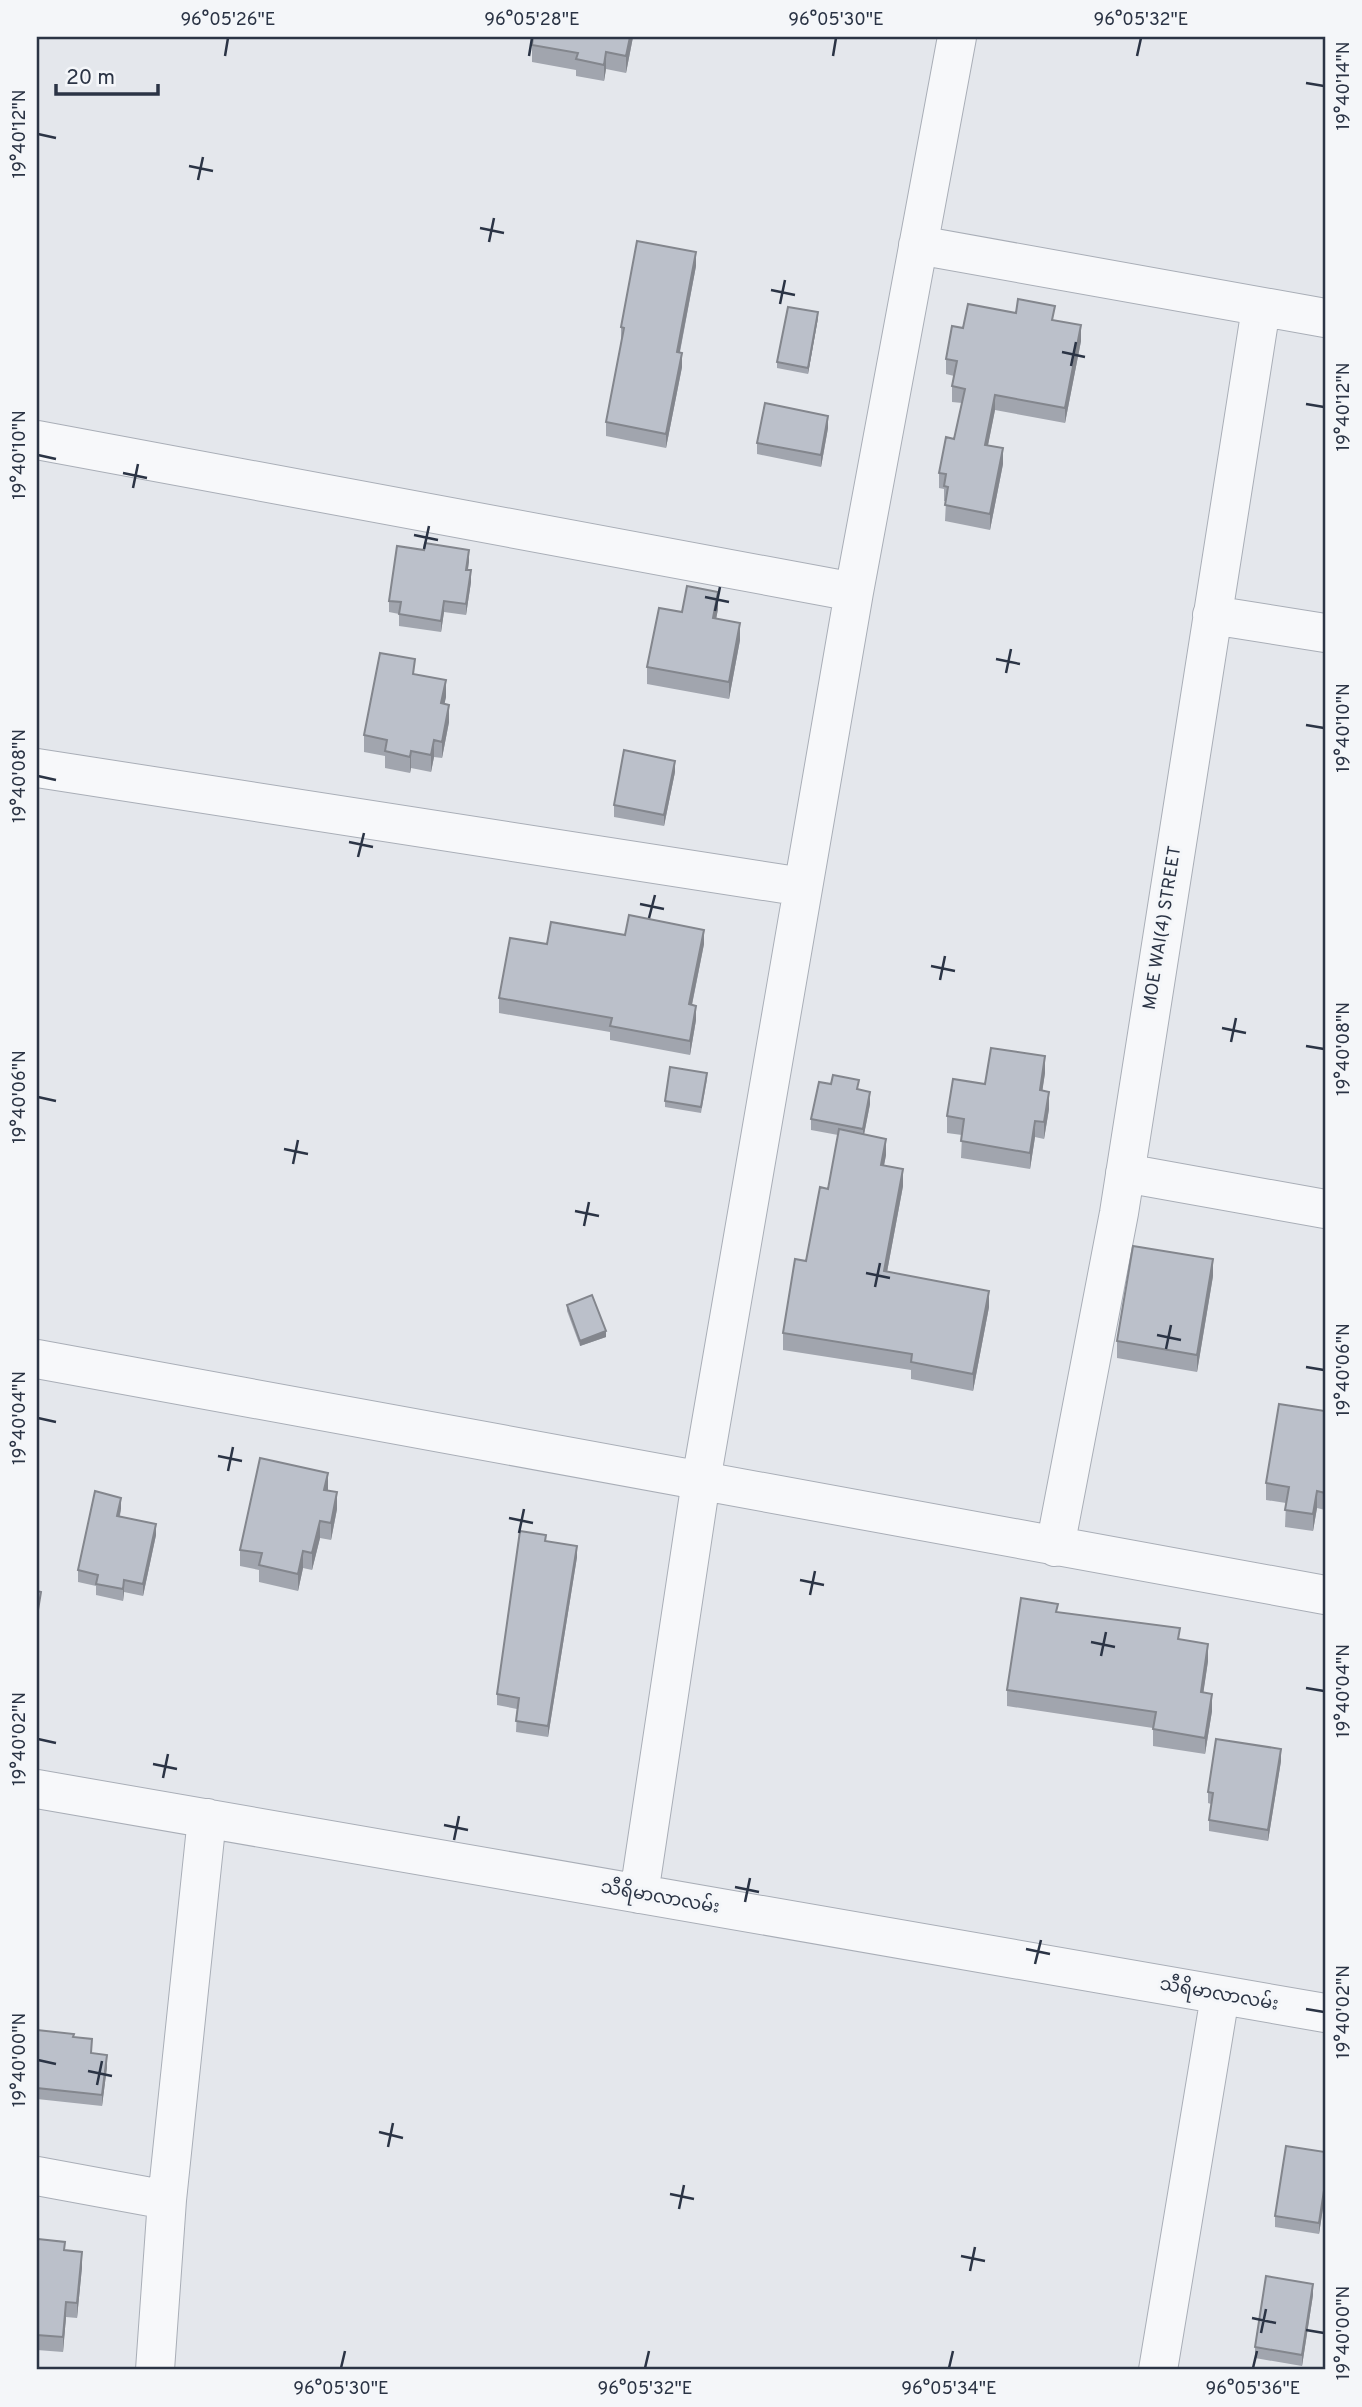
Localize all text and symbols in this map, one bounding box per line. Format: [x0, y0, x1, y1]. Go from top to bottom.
text: 96°05'26"E [180, 9, 276, 32]
text: 96°05'28"E [484, 9, 580, 32]
text: 96°05'30"E [788, 9, 884, 32]
text: 96°05'32"E [1094, 9, 1188, 32]
text: 19°40'14"N [1333, 42, 1356, 130]
scale bar [56, 52, 158, 96]
text: 20 m [66, 65, 115, 92]
text: 19°40'12"N [9, 89, 32, 179]
text: 19°40'12"N [1333, 362, 1356, 452]
text: 19°40'10"N [9, 410, 32, 500]
text: 19°40'10"N [1333, 683, 1356, 773]
text: 19°40'08"N [9, 729, 32, 823]
street label: MOE WAI(4) STREET [1139, 844, 1187, 1012]
text: 19°40'08"N [1333, 1002, 1356, 1096]
text: 19°40'06"N [9, 1050, 32, 1144]
text: 19°40'06"N [1333, 1323, 1356, 1417]
text: 19°40'04"N [9, 1371, 32, 1465]
text: 19°40'04"N [1333, 1644, 1356, 1738]
text: 19°40'02"N [9, 1692, 32, 1786]
street label: သီရိမာလာလမ်း [598, 1872, 722, 1922]
text: 19°40'02"N [1333, 1965, 1356, 2059]
street label: သီရိမာလာလမ်း [1157, 1969, 1281, 2019]
text: 19°40'00"N [9, 2013, 32, 2107]
text: 19°40'00"N [1333, 2286, 1356, 2380]
text: 96°05'30"E [293, 2378, 389, 2401]
text: 96°05'32"E [598, 2378, 692, 2401]
text: 96°05'34"E [901, 2378, 997, 2401]
text: 96°05'36"E [1205, 2378, 1301, 2401]

